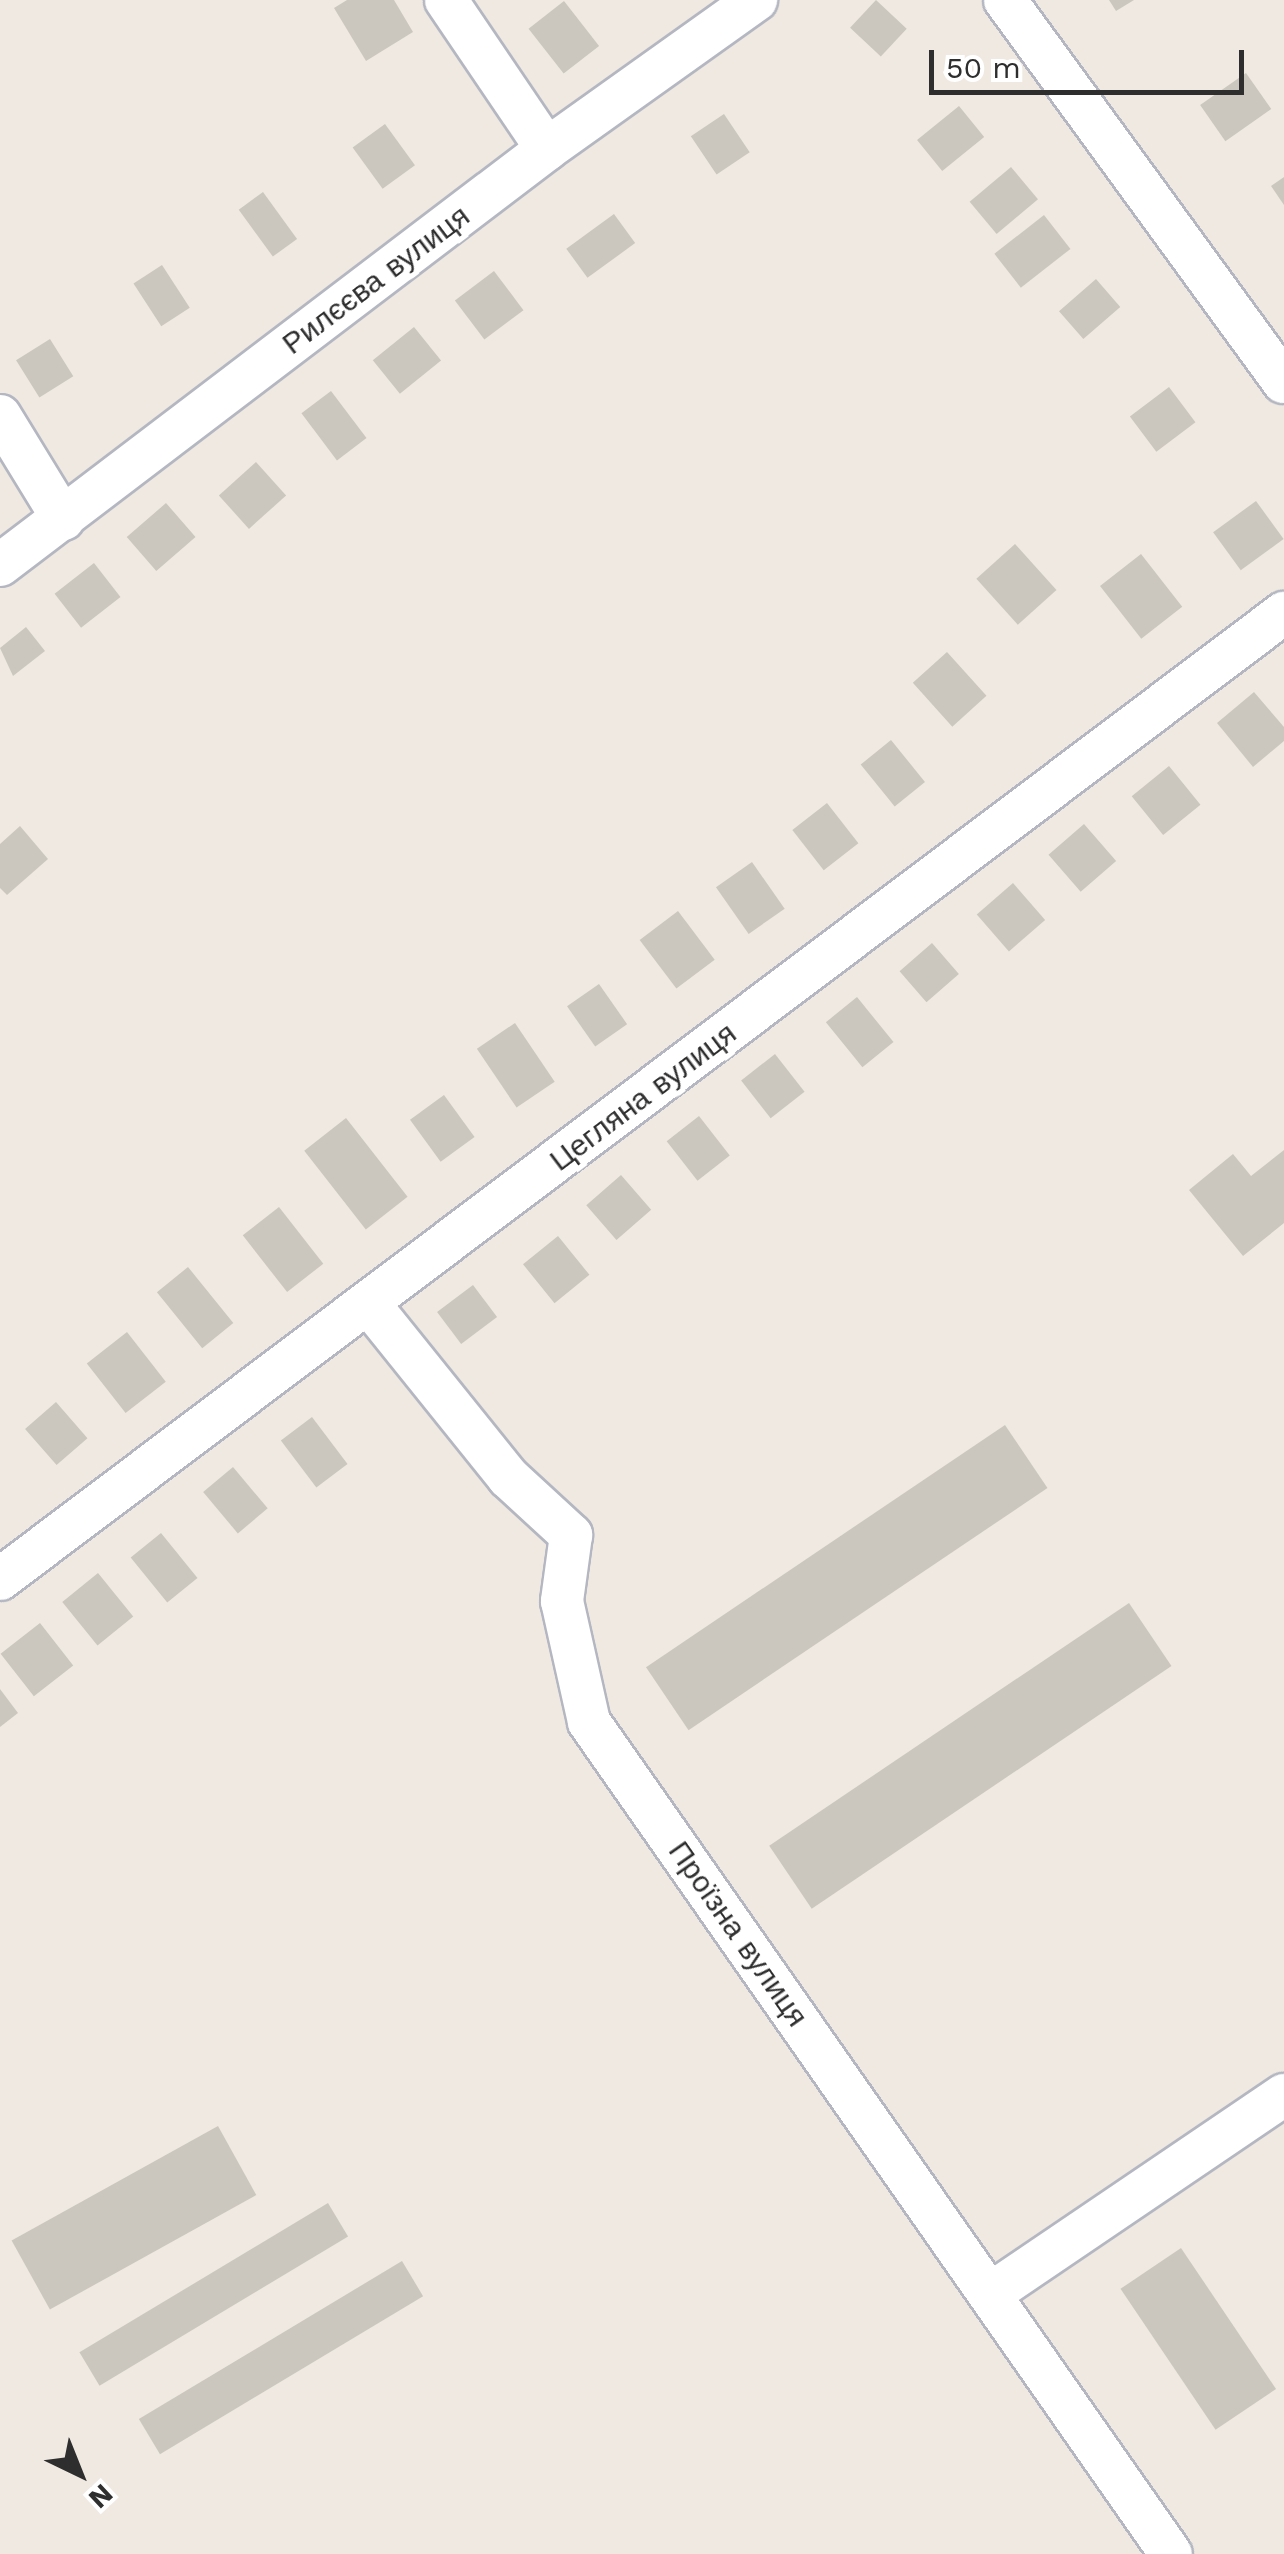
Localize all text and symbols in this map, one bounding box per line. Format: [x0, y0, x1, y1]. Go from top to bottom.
scale bar [934, 30, 1249, 92]
text: 50 m [946, 50, 1021, 85]
street label: Рилєєва вулиця [275, 198, 477, 362]
street label: Цегляна вулиця [543, 1015, 743, 1179]
street label: Проїзна вулиця [661, 1834, 815, 2034]
north arrow [30, 2424, 130, 2524]
text: N [82, 2477, 120, 2515]

